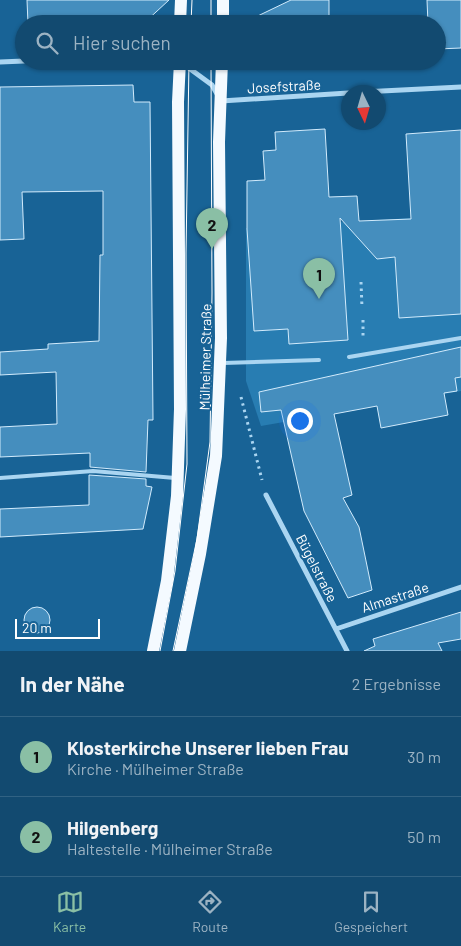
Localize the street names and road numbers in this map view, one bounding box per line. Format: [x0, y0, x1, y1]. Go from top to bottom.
street label: Josefstraße [247, 76, 321, 96]
street label: Mülheimer Straße [196, 303, 214, 411]
street label: Bügelstraße [293, 531, 341, 605]
street label: Almastraße [359, 578, 431, 616]

